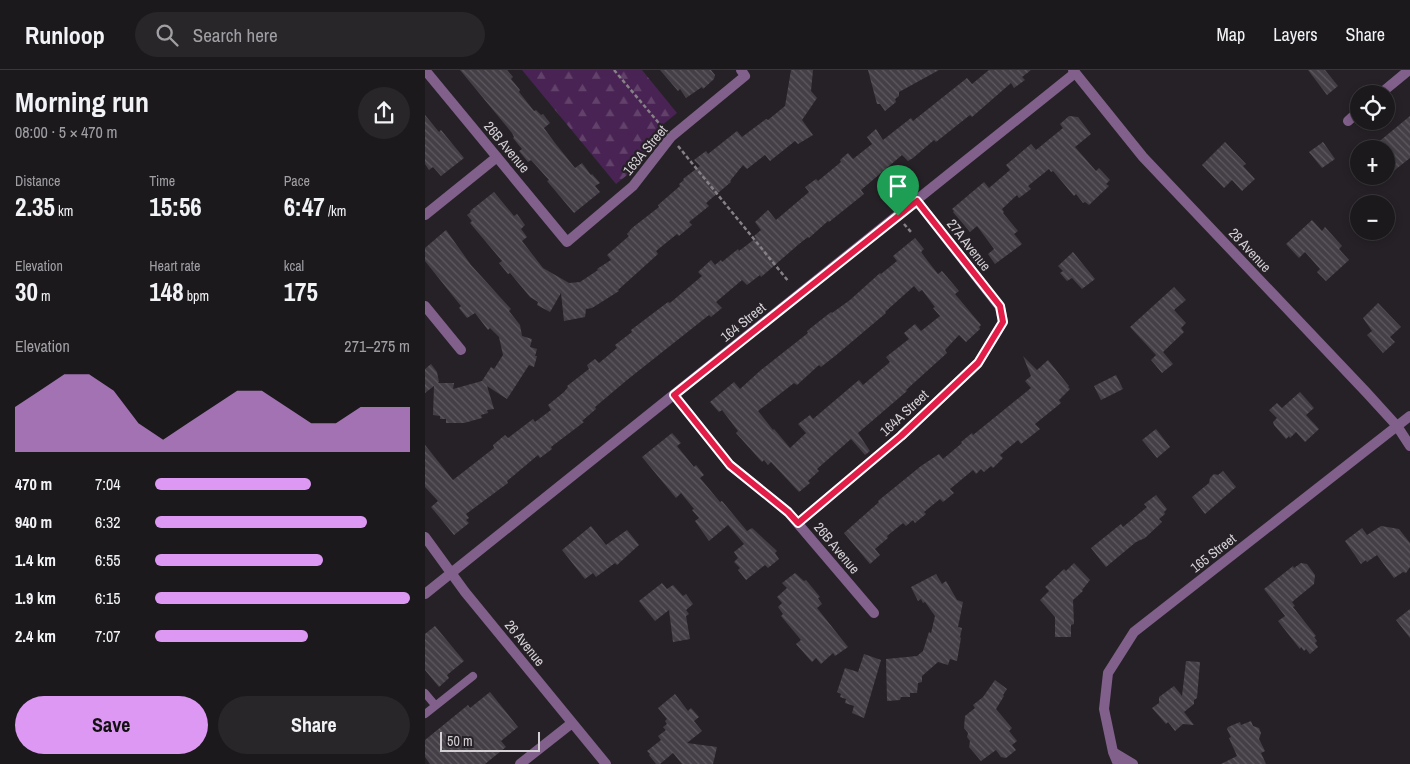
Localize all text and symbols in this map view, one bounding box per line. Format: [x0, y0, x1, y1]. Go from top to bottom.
search box [135, 12, 485, 57]
text: Runloop [25, 19, 105, 51]
icon: search [153, 21, 181, 49]
text: Search here [193, 22, 278, 48]
text: Map [1217, 22, 1245, 47]
text: Layers [1273, 22, 1318, 47]
text: Share [1346, 22, 1385, 47]
text: Morning run [15, 83, 149, 121]
map controls [1350, 85, 1395, 240]
button: locate [1350, 85, 1395, 130]
button: share [358, 87, 410, 139]
street label: 26B Avenue [480, 118, 534, 176]
text: 08:00 · 5 × 470 m [15, 121, 118, 143]
street label: 163A Street [619, 121, 671, 179]
button: + [1350, 140, 1395, 185]
pin [877, 165, 919, 216]
text: Distance [15, 172, 60, 190]
text: Time [149, 172, 175, 190]
text: Pace [284, 172, 310, 190]
icon: arrive [884, 172, 912, 200]
text: 2.35 [15, 190, 55, 224]
text: 15:56 [149, 190, 202, 224]
text: 6:47 [284, 190, 325, 224]
button: − [1350, 195, 1395, 240]
text: km [55, 202, 73, 220]
text: /km [325, 202, 346, 220]
street label: 27A Avenue [943, 215, 995, 275]
street label: 28 Avenue [1225, 224, 1275, 276]
text: Elevation [15, 257, 63, 275]
text: Heart rate [149, 257, 200, 275]
text: kcal [284, 257, 304, 275]
text: 30 [15, 275, 38, 309]
text: 148 [149, 275, 184, 309]
text: 175 [284, 275, 318, 309]
text: m [38, 287, 51, 305]
text: bpm [184, 287, 209, 305]
street label: 164 Street [717, 298, 769, 346]
text: Elevation [15, 335, 70, 357]
text: 271–275 m [344, 335, 410, 357]
street label: 164A Street [876, 386, 932, 440]
text: 470 m [15, 473, 52, 495]
text: 7:04 [95, 473, 121, 495]
text: 940 m [15, 511, 52, 533]
text: 6:32 [95, 511, 121, 533]
street label: 26B Avenue [810, 519, 864, 577]
street label: 165 Street [1187, 530, 1239, 576]
text: 1.4 km [15, 549, 56, 571]
text: 6:55 [95, 549, 121, 571]
text: 1.9 km [15, 587, 56, 609]
text: 6:15 [95, 587, 121, 609]
street label: 26 Avenue [501, 616, 549, 670]
text: 2.4 km [15, 625, 56, 647]
text: 7:07 [95, 625, 121, 647]
button: Save [15, 696, 208, 754]
button: Share [218, 696, 410, 754]
scale bar [440, 729, 540, 752]
text: 50 m [447, 732, 473, 750]

